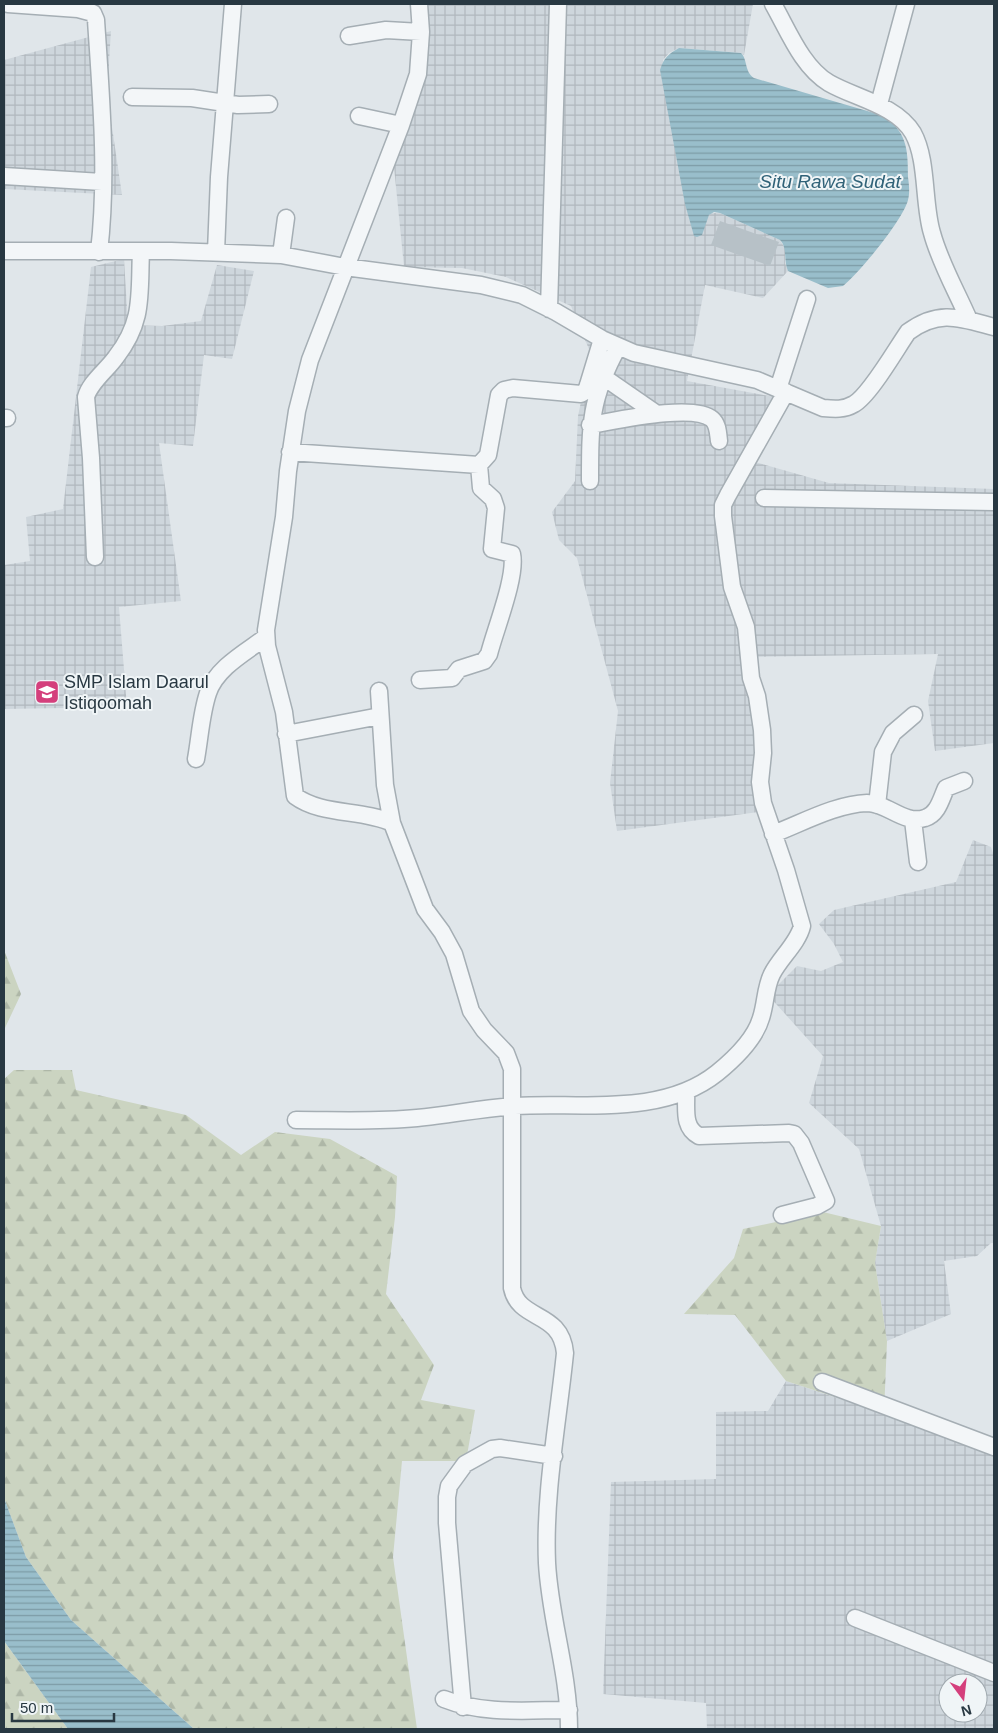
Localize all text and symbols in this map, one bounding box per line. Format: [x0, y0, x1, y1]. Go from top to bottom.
water label: Situ Rawa Sudat [759, 171, 901, 192]
place label: SMP Islam Daarul Istiqoomah [64, 672, 209, 713]
school or university icon: SMP Islam Daarul Istiqoomah [34, 679, 60, 705]
north arrow [938, 1673, 988, 1723]
scale bar [12, 1690, 115, 1722]
text: 50 m [20, 1699, 53, 1716]
text: N [959, 1702, 973, 1720]

